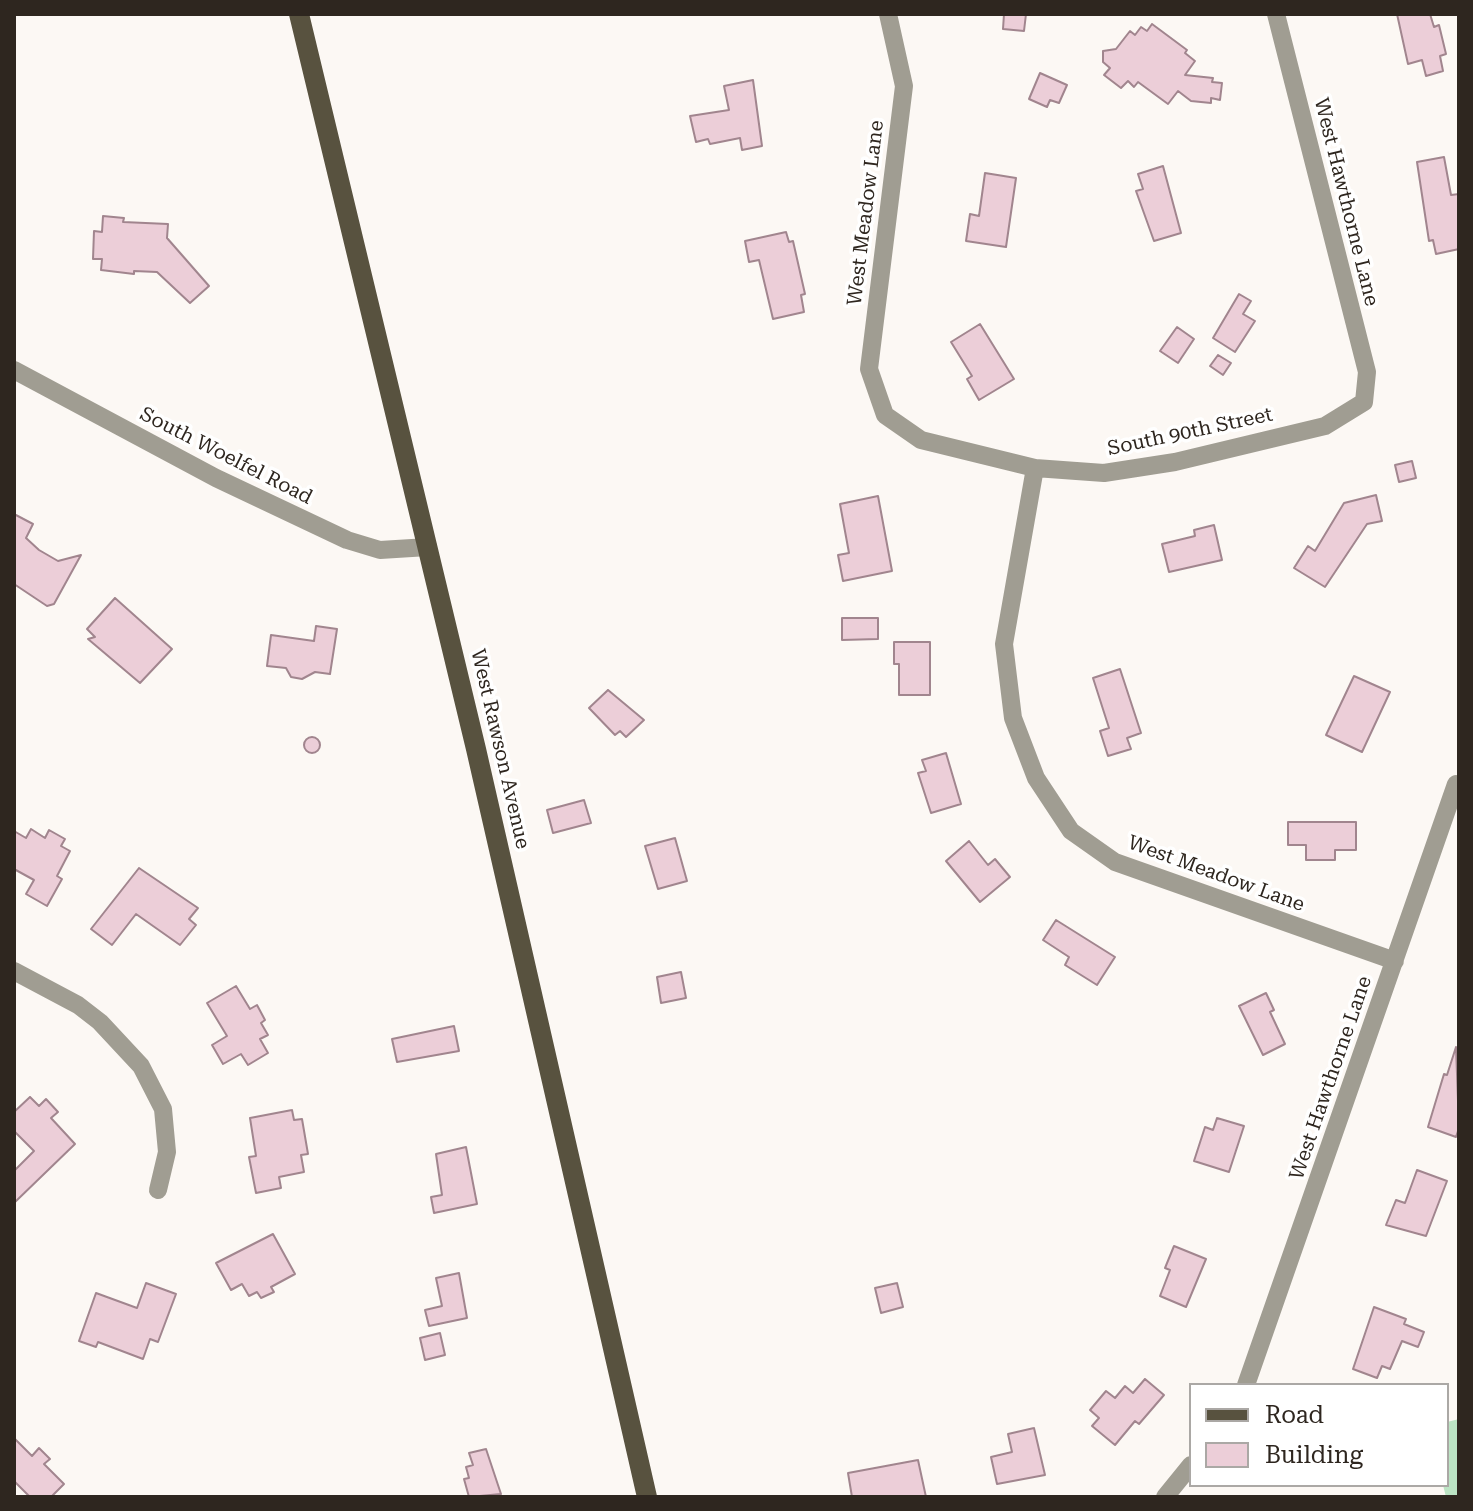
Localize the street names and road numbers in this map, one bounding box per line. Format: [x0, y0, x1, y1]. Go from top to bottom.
street label: West Hawthorne Lane [1309, 95, 1383, 309]
street label: West Meadow Lane [843, 119, 889, 307]
street label: South Woelfel Road [136, 402, 316, 510]
street label: South 90th Street [1105, 403, 1275, 461]
street label: West Rawson Avenue [465, 647, 535, 851]
street label: West Meadow Lane [1124, 831, 1308, 917]
street label: West Hawthorne Lane [1285, 973, 1377, 1183]

